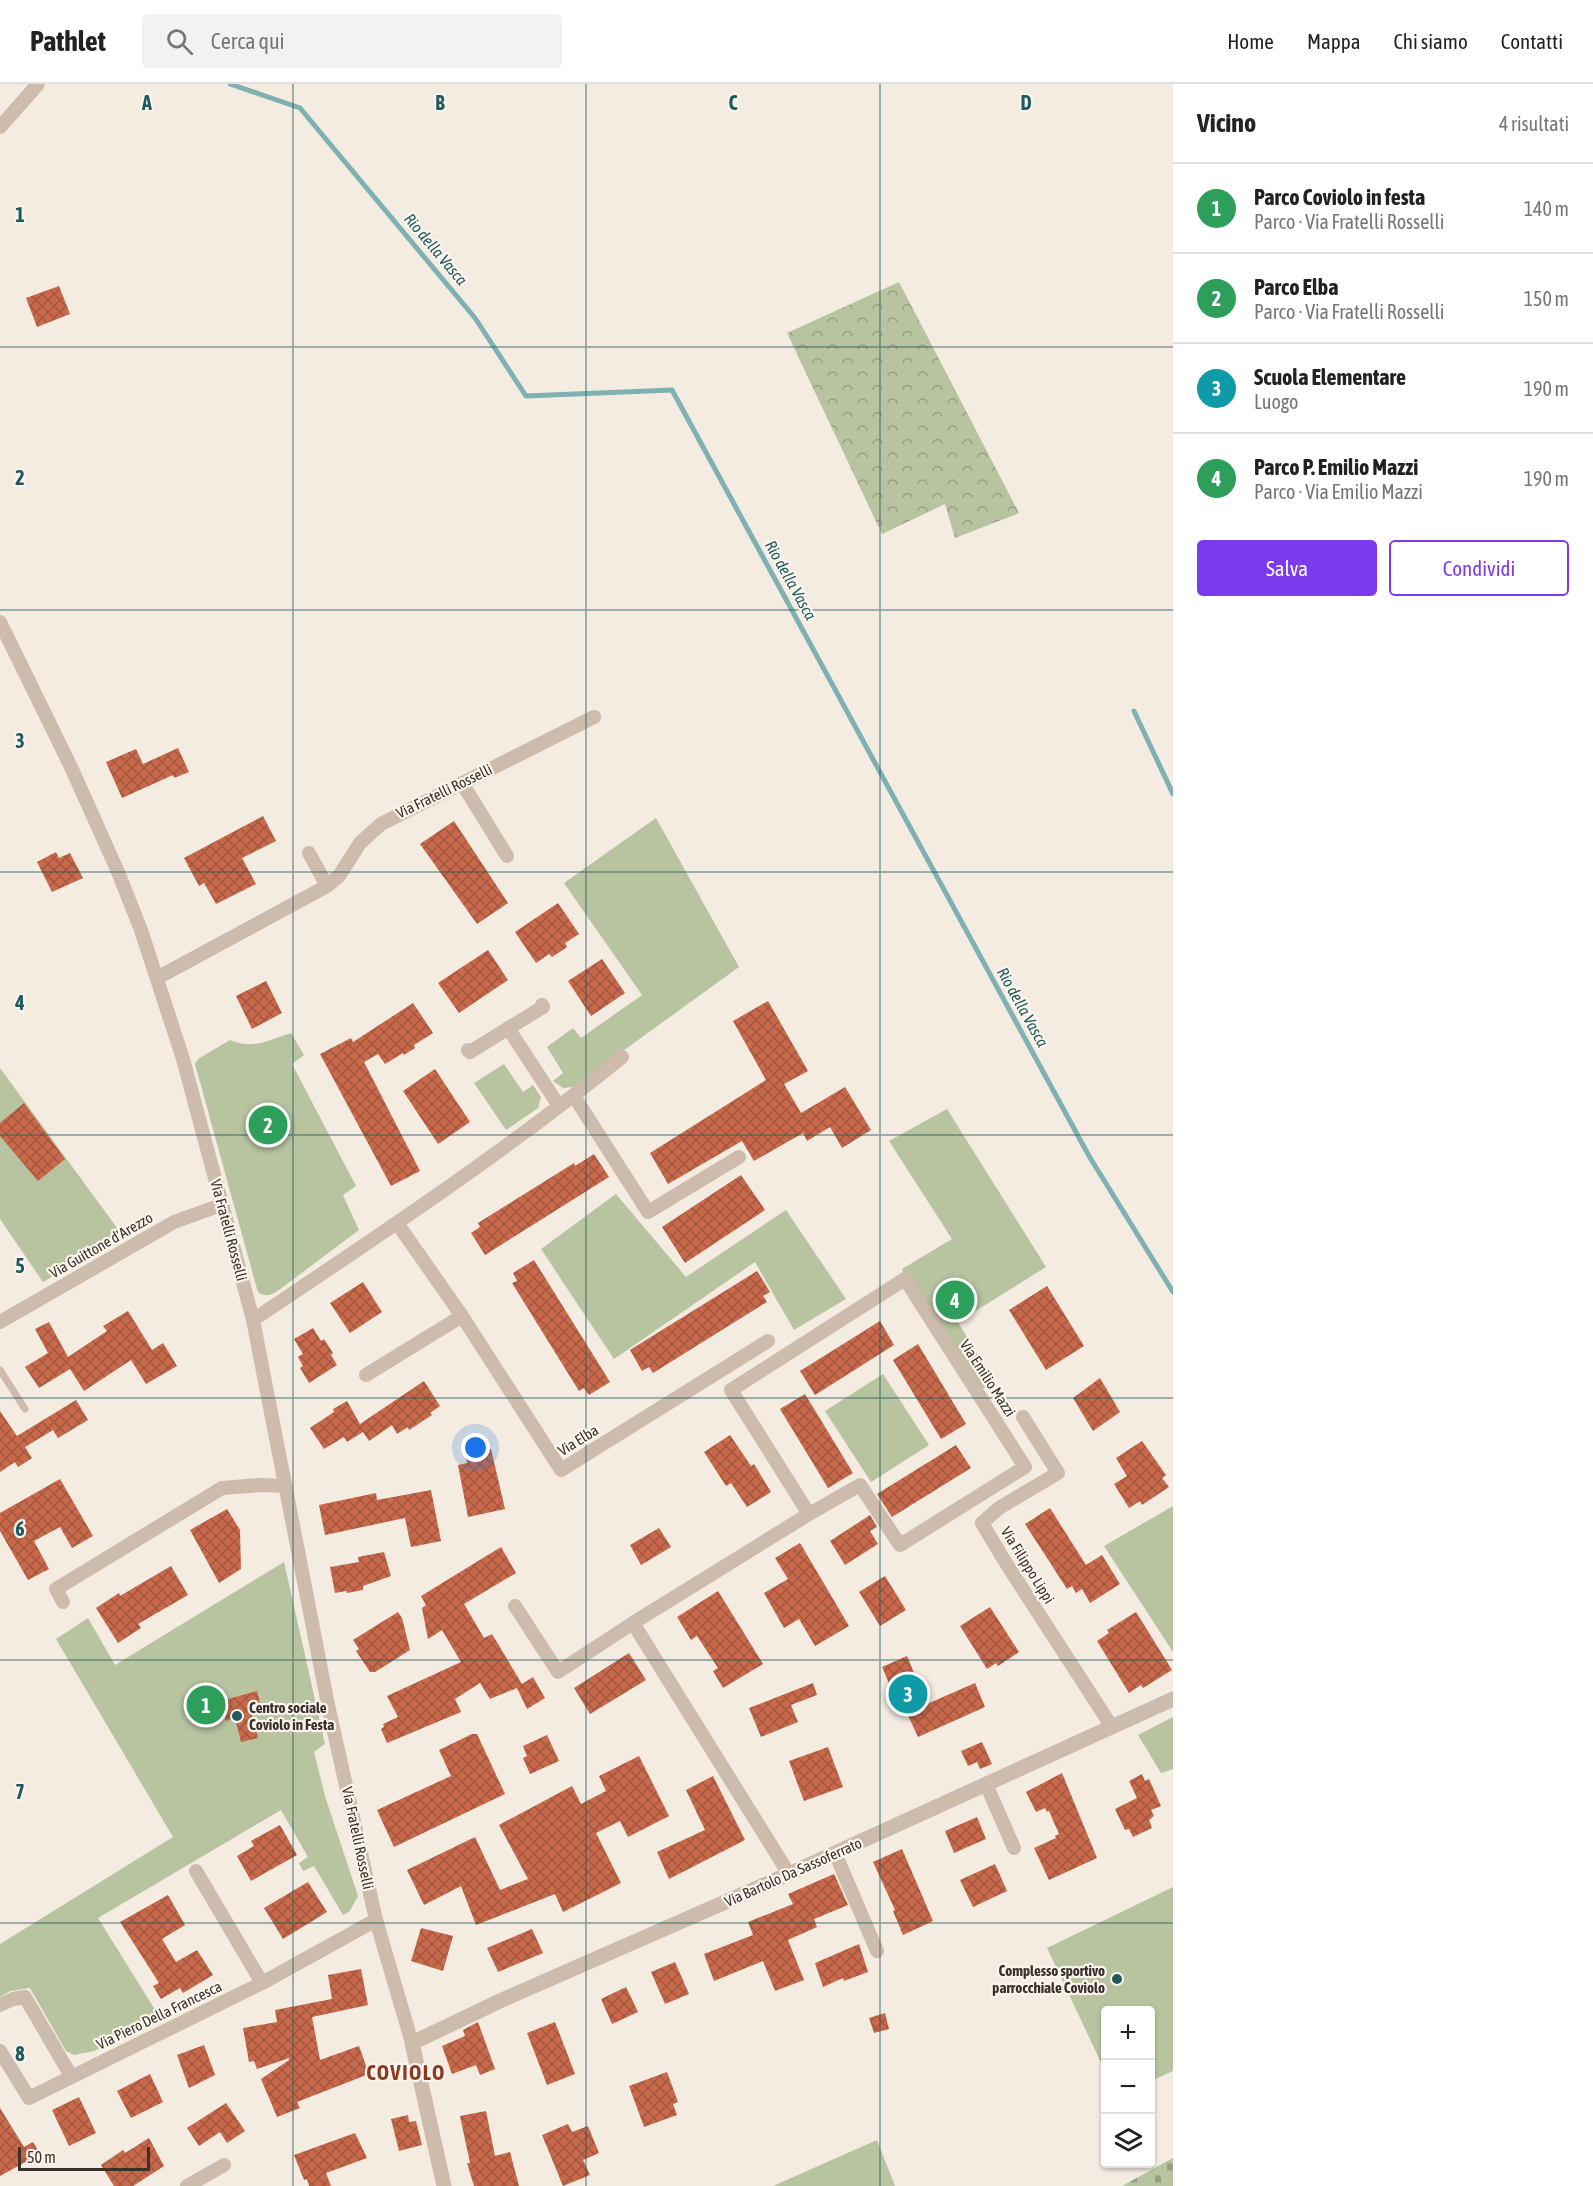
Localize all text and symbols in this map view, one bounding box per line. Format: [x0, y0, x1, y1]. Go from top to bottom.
search box [142, 14, 562, 68]
text: Pathlet [30, 25, 106, 57]
icon: search [163, 25, 196, 58]
text: Cerca qui [211, 28, 285, 54]
text: Home [1227, 29, 1274, 53]
text: Mappa [1307, 29, 1360, 53]
text: Chi siamo [1393, 29, 1468, 53]
text: Contatti [1501, 29, 1563, 53]
text: A [141, 91, 152, 114]
text: B [435, 91, 445, 114]
text: C [729, 91, 738, 114]
text: D [1020, 91, 1032, 114]
text: Vicino [1197, 108, 1256, 138]
text: 4 risultati [1499, 112, 1569, 135]
text: Parco Coviolo in festa [1254, 184, 1425, 210]
text: 1 [1212, 197, 1221, 220]
text: 140 m [1524, 197, 1569, 220]
text: 1 [15, 203, 25, 226]
water label: Rio della Vasca [401, 210, 472, 289]
text: Parco · Via Fratelli Rosselli [1254, 210, 1444, 233]
text: Parco Elba [1254, 274, 1338, 300]
text: 2 [1212, 287, 1221, 310]
text: 150 m [1524, 287, 1569, 310]
text: Parco · Via Fratelli Rosselli [1254, 300, 1444, 323]
text: Scuola Elementare [1254, 364, 1406, 390]
text: 3 [1212, 377, 1221, 400]
text: 190 m [1524, 377, 1569, 400]
text: Luogo [1254, 390, 1298, 413]
text: Parco P. Emilio Mazzi [1254, 454, 1418, 480]
text: 2 [15, 466, 25, 489]
text: 4 [1212, 467, 1221, 490]
text: 190 m [1524, 467, 1569, 490]
text: Parco · Via Emilio Mazzi [1254, 480, 1423, 503]
water label: Rio della Vasca [762, 537, 820, 623]
button: Salva [1197, 540, 1377, 596]
button: Condividi [1389, 540, 1569, 596]
text: 3 [15, 729, 25, 752]
street label: Via Fratelli Rosselli [393, 760, 495, 822]
water label: Rio della Vasca [994, 964, 1052, 1050]
text: 4 [14, 991, 25, 1014]
pin: 2 [248, 1102, 288, 1148]
street label: Via Fratelli Rosselli [207, 1177, 251, 1283]
street label: Via Guittone d'Arezzo [47, 1209, 155, 1281]
text: 5 [15, 1254, 25, 1277]
pin: 4 [936, 1278, 974, 1322]
street label: Via Emilio Mazzi [957, 1336, 1019, 1420]
street label: Via Elba [555, 1421, 601, 1459]
your location [461, 1433, 490, 1462]
text: 6 [15, 1517, 25, 1540]
street label: Via Filippo Lippi [998, 1524, 1058, 1606]
pin: 3 [888, 1672, 928, 1716]
pin: 1 [186, 1682, 226, 1728]
place label: Centro sociale Coviolo in Festa [249, 1699, 334, 1733]
marker: Centro sociale Coviolo in Festa [230, 1709, 244, 1723]
text: 7 [15, 1780, 25, 1803]
street label: Via Fratelli Rosselli [339, 1785, 377, 1891]
street label: Via Bartolo Da Sassoferrato [722, 1834, 864, 1910]
place label: Complesso sportivo parrocchiale Coviolo [992, 1962, 1105, 1996]
marker: Complesso sportivo parrocchiale Coviolo [1110, 1972, 1124, 1986]
street label: Via Piero Della Francesca [94, 1977, 224, 2053]
map controls [1101, 2006, 1155, 2168]
button: + [1101, 2006, 1155, 2060]
text: 8 [15, 2042, 25, 2065]
district label: COVIOLO [366, 2060, 446, 2084]
button: − [1101, 2060, 1155, 2114]
button: layers [1101, 2114, 1155, 2168]
scale bar [18, 2144, 150, 2172]
text: 50 m [27, 2148, 56, 2166]

